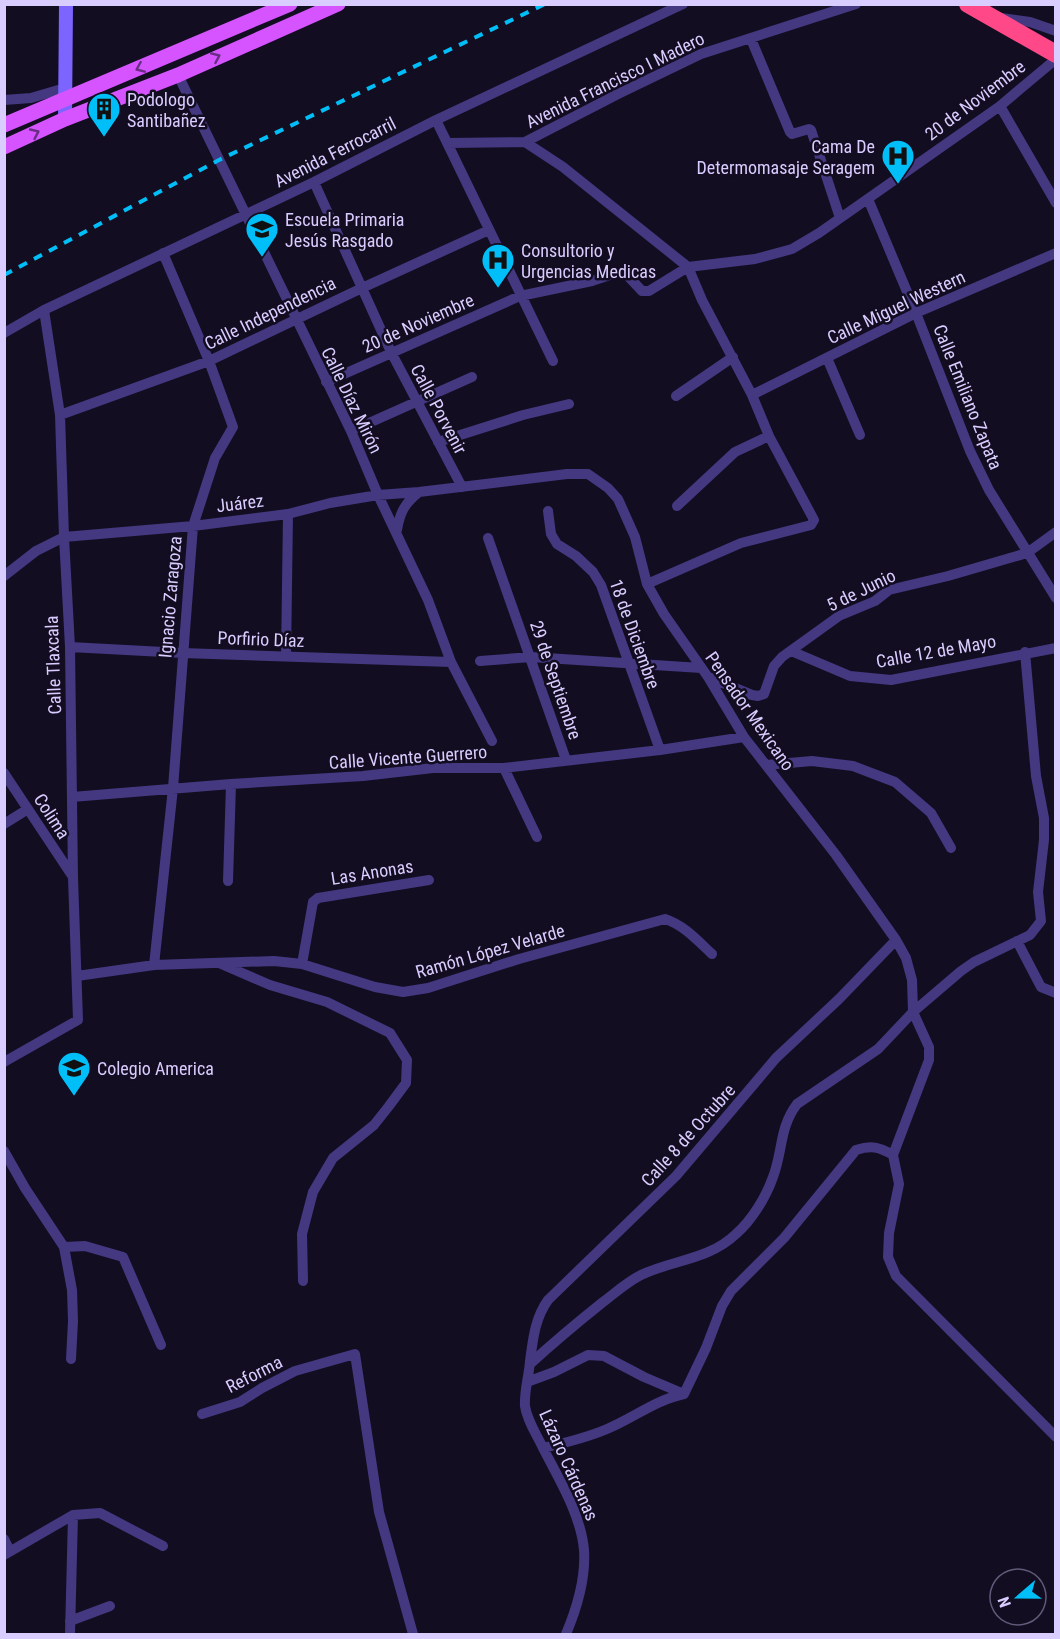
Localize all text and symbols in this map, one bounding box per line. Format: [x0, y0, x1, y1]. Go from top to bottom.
street label: Avenida Francisco I Madero [522, 28, 708, 132]
one-way arrow [210, 53, 221, 65]
street label: 20 de Noviembre [921, 56, 1029, 144]
one-way arrow [135, 61, 146, 73]
place label: Podologo Santibañez [127, 89, 206, 131]
building icon: Podologo Santibañez [86, 91, 122, 138]
street label: Avenida Ferrocarril [271, 112, 399, 192]
one-way arrow [28, 129, 39, 141]
place label: Cama De Determomasaje Seragem [696, 136, 875, 178]
hospital icon: Cama De Determomasaje Seragem [880, 138, 916, 185]
place label: Escuela Primaria Jesús Rasgado [285, 209, 405, 251]
school or university icon: Escuela Primaria Jesús Rasgado [244, 211, 280, 258]
place label: Consultorio y Urgencias Medicas [521, 240, 656, 282]
hospital icon: Consultorio y Urgencias Medicas [480, 242, 516, 289]
street label: Calle Miguel Western [824, 266, 968, 348]
street label: Calle Independencia [201, 272, 339, 354]
street label: 20 de Noviembre [359, 289, 477, 357]
street label: Calle Emiliano Zapata [929, 321, 1007, 473]
street label: Calle Díaz Mirón [317, 343, 387, 457]
street label: Calle Porvenir [407, 361, 472, 458]
street label: Juárez [215, 490, 265, 516]
street label: Ignacio Zaragoza [154, 535, 186, 659]
street label: 5 de Junio [823, 564, 899, 616]
street label: 18 de Diciembre [605, 576, 665, 692]
street label: Calle Tlaxcala [41, 615, 65, 715]
street label: 29 de Septiembre [526, 618, 586, 742]
street label: Porfirio Díaz [217, 627, 305, 651]
street label: Calle 12 de Mayo [874, 630, 998, 672]
street label: Pensador Mexicano [701, 648, 799, 774]
street label: Calle Vicente Guerrero [328, 741, 488, 773]
street label: Colima [30, 789, 74, 843]
street label: Las Anonas [329, 855, 415, 889]
street label: Ramón López Velarde [413, 920, 567, 982]
school or university icon: Colegio America [56, 1050, 92, 1097]
place label: Colegio America [97, 1058, 214, 1079]
street label: Calle 8 de Octubre [637, 1080, 739, 1190]
street label: Reforma [222, 1351, 286, 1397]
street label: Lázaro Cárdenas [535, 1406, 603, 1524]
north arrow [988, 1567, 1048, 1627]
text: N [994, 1594, 1015, 1610]

